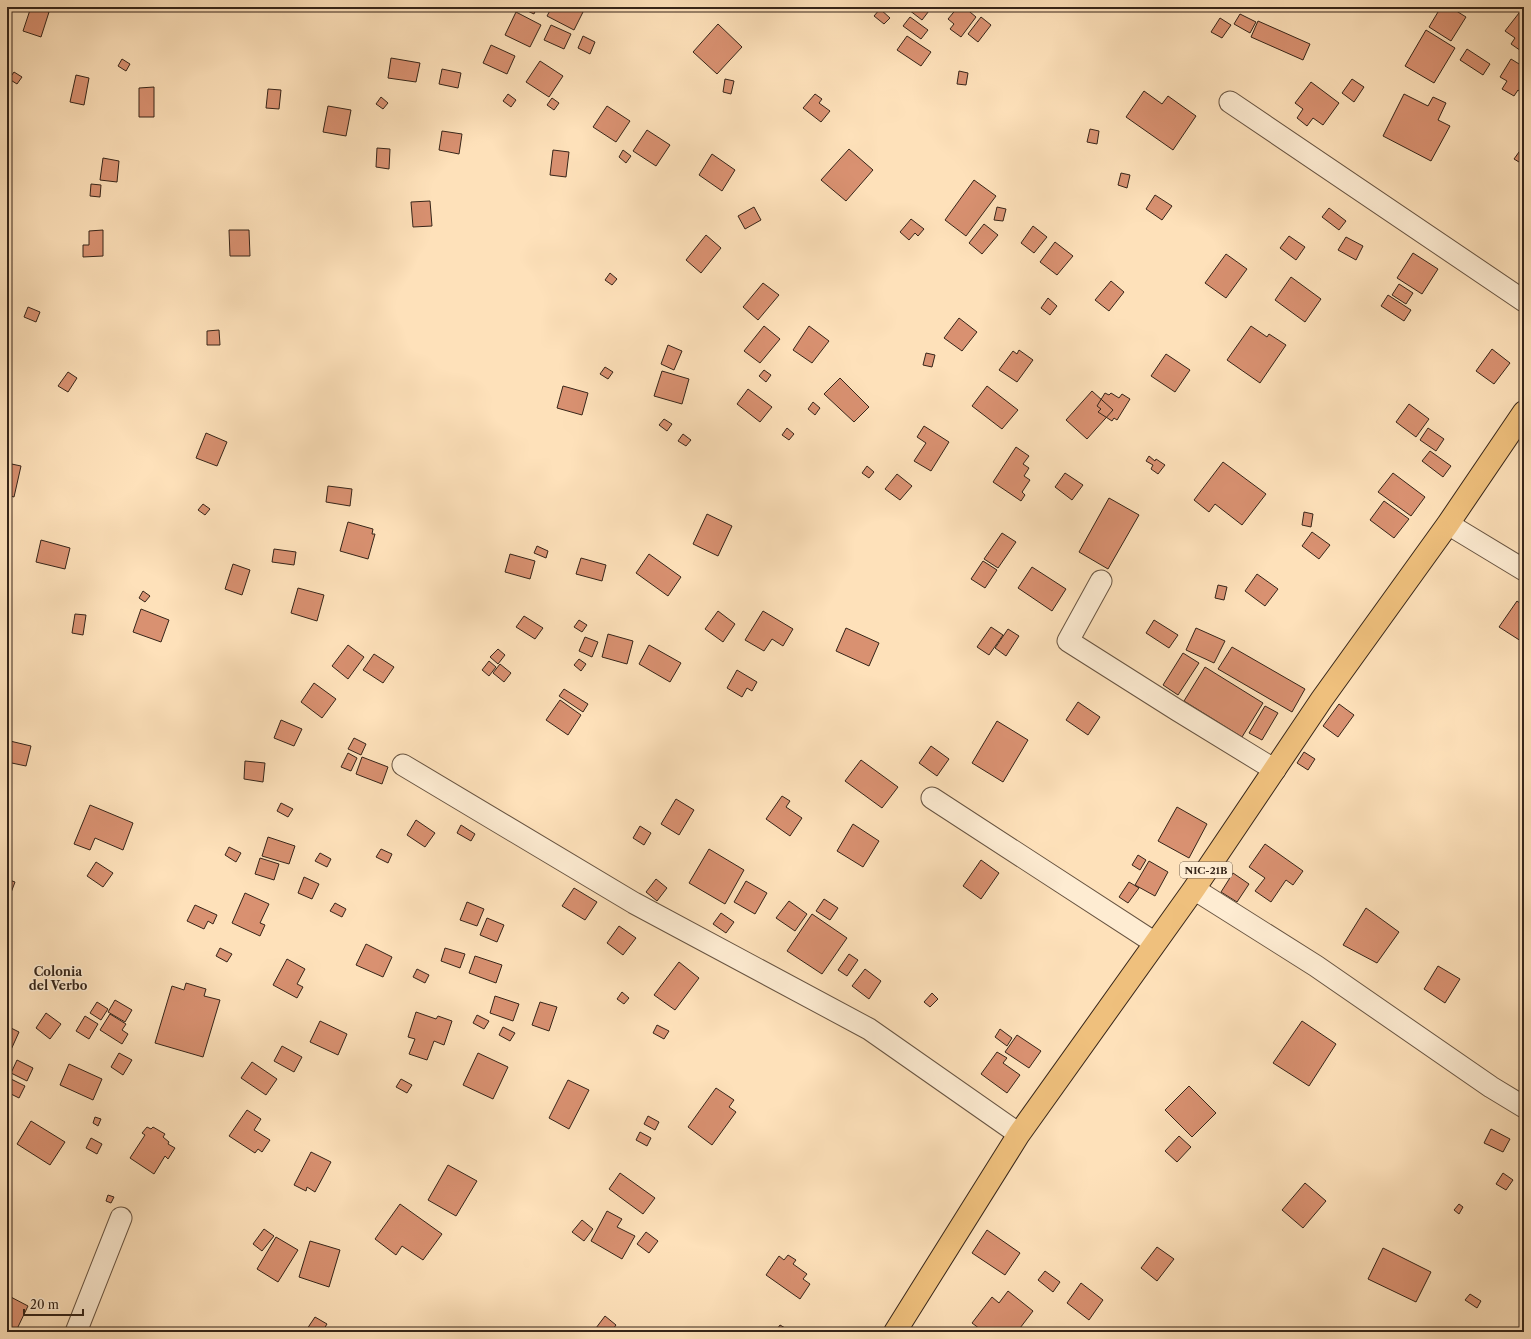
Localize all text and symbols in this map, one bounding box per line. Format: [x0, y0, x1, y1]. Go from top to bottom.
road number: NIC-21B [1180, 862, 1232, 878]
district label: Colonia del Verbo [29, 964, 88, 993]
scale bar [24, 1291, 83, 1317]
text: 20 m [30, 1297, 59, 1312]

